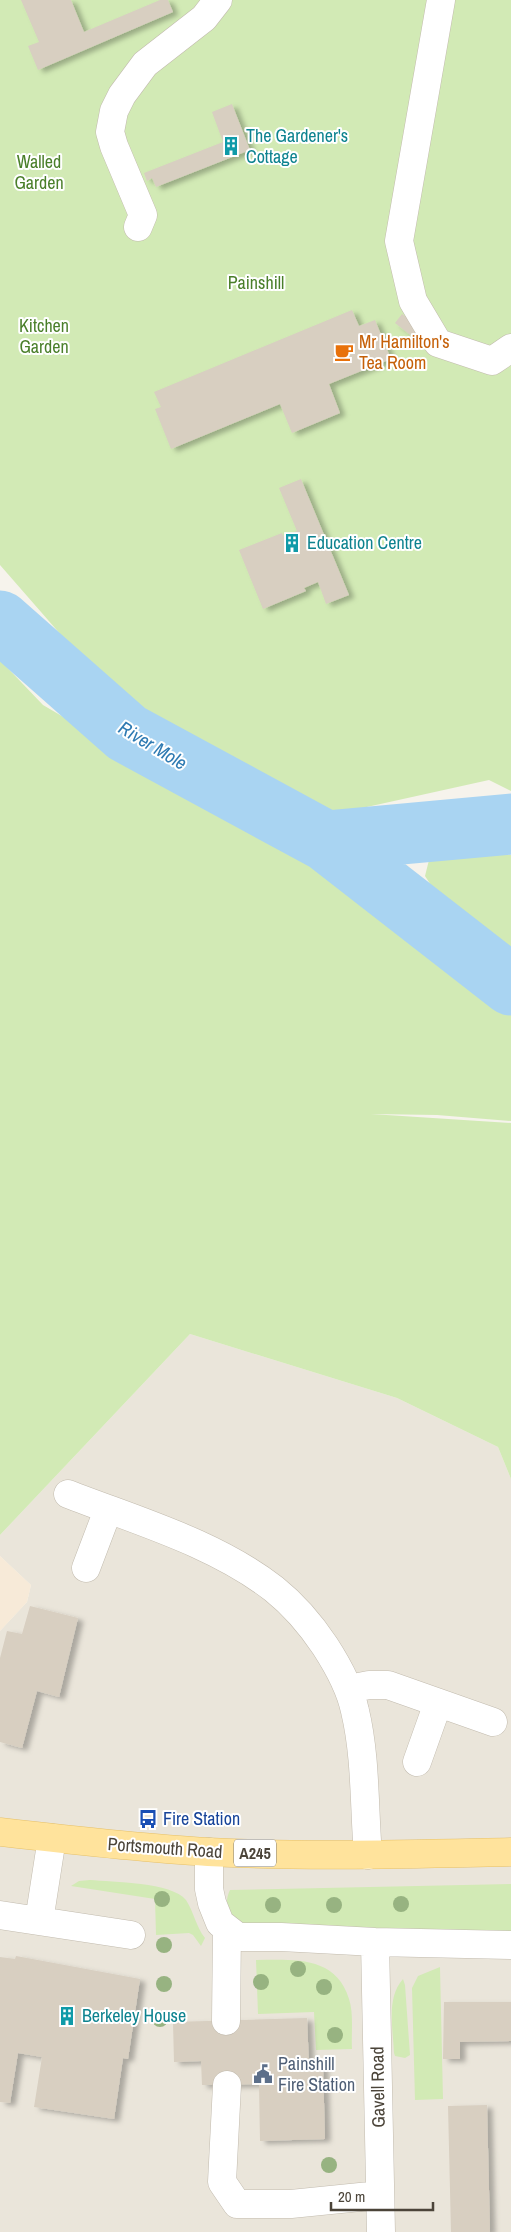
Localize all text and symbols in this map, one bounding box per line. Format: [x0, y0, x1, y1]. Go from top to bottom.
place label: The Gardener's Cottage [246, 123, 348, 169]
building icon: The Gardener's Cottage [220, 135, 242, 157]
park label: Walled Garden [14, 149, 64, 195]
park label: Painshill [228, 270, 284, 295]
park label: Kitchen Garden [19, 313, 69, 359]
place label: Mr Hamilton's Tea Room [359, 329, 450, 375]
cafe icon: Mr Hamilton's Tea Room [333, 341, 355, 363]
place label: Education Centre [307, 530, 422, 555]
building icon: Education Centre [281, 532, 303, 554]
water label: River Mole [114, 714, 192, 776]
place label: Fire Station [163, 1806, 240, 1831]
bus stop icon: Fire Station [137, 1808, 159, 1830]
street label: Portsmouth Road [107, 1831, 223, 1864]
road number: A245 [234, 1840, 276, 1866]
place label: Berkeley House [82, 2003, 186, 2028]
building icon: Berkeley House [56, 2005, 78, 2027]
street label: Gavell Road [364, 2046, 391, 2128]
place label: Painshill Fire Station [278, 2051, 355, 2097]
public building icon: Painshill Fire Station [252, 2063, 274, 2085]
scale bar [331, 2180, 434, 2212]
text: 20 m [338, 2186, 365, 2207]

